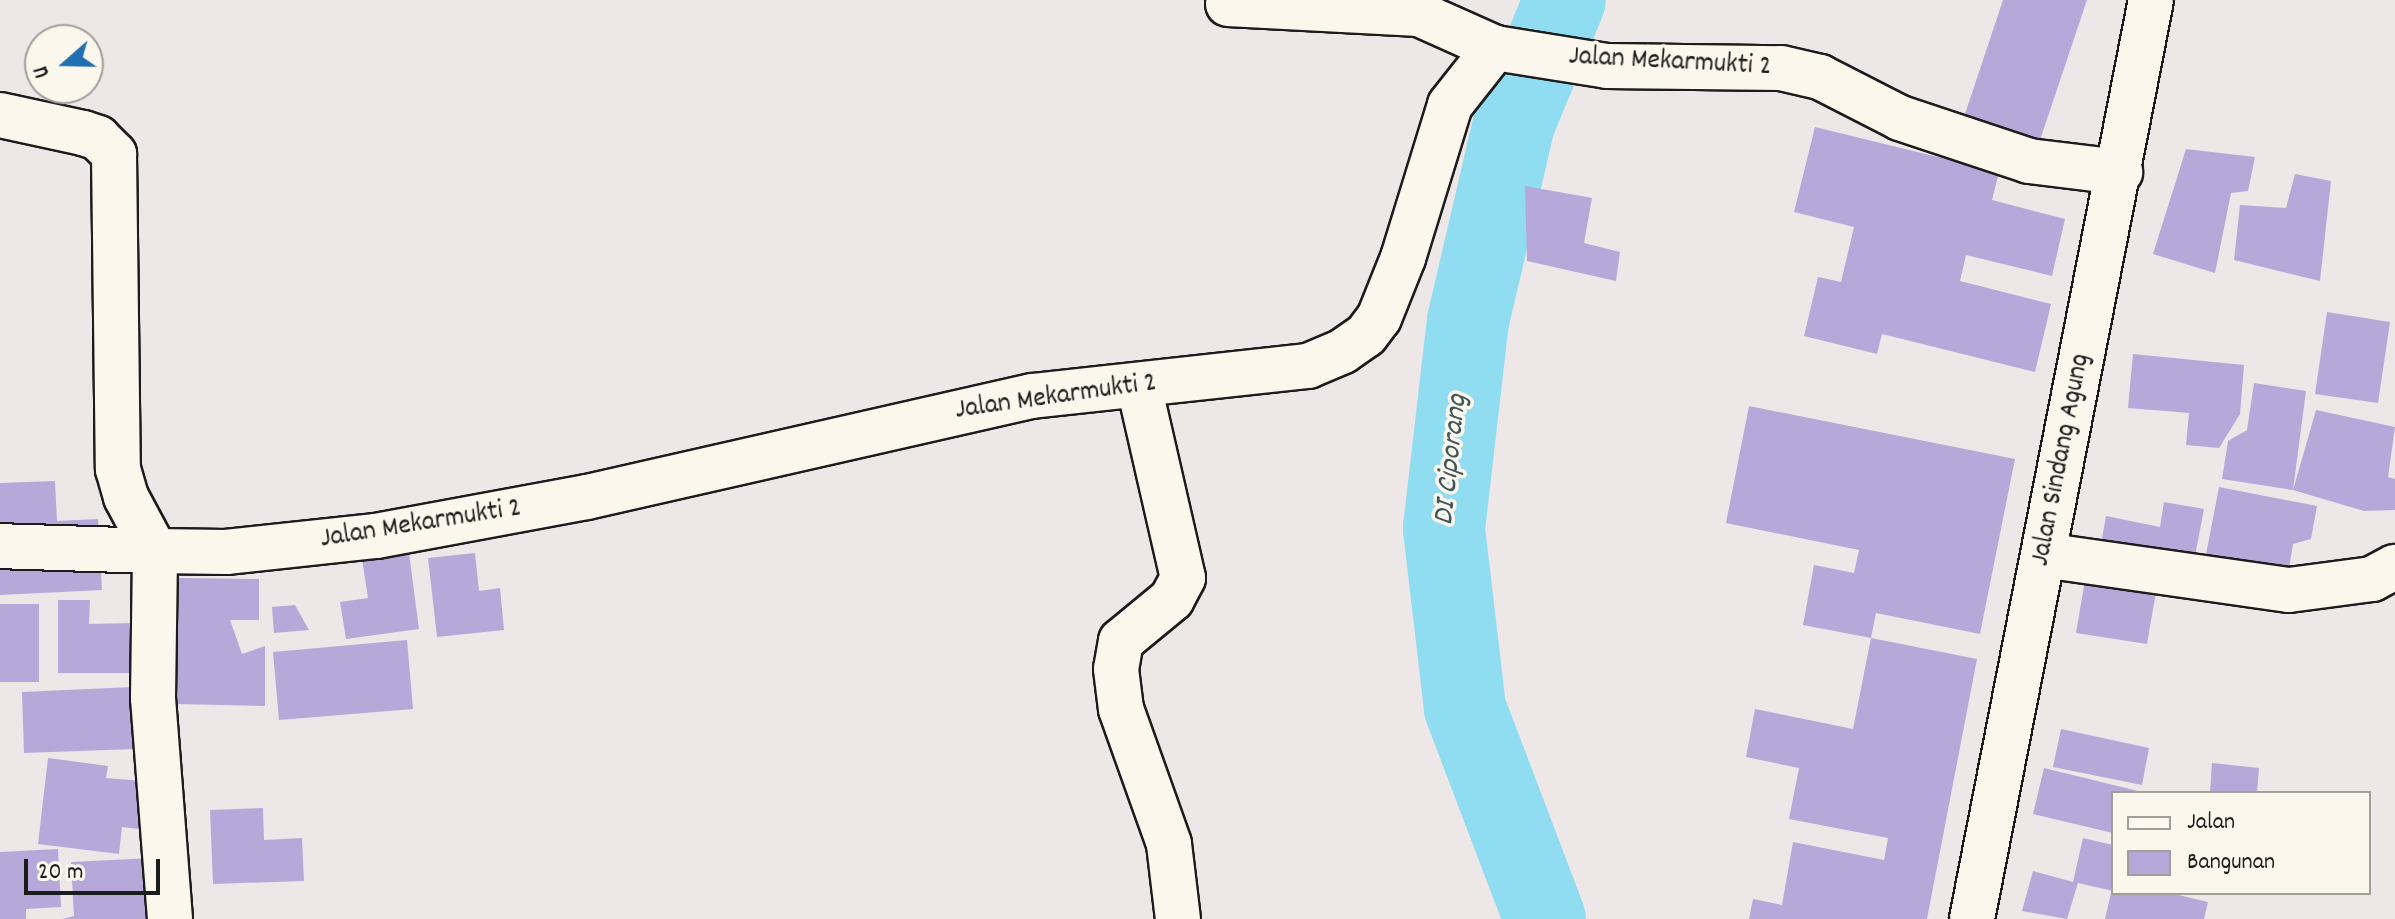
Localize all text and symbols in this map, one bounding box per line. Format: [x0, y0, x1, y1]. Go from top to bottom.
north arrow [24, 24, 104, 104]
street label: Jalan Mekarmukti 2 [1568, 41, 1772, 85]
text: U [26, 61, 59, 82]
street label: Jalan Sindang Agung [2025, 351, 2099, 569]
street label: Jalan Mekarmukti 2 [953, 367, 1159, 429]
water label: DI Ciporang [1428, 393, 1478, 527]
street label: Jalan Mekarmukti 2 [318, 493, 524, 557]
legend [2111, 791, 2371, 895]
text: Jalan [2187, 806, 2235, 840]
scale bar [28, 843, 164, 893]
text: Bangunan [2187, 846, 2275, 880]
text: 20 m [38, 856, 84, 890]

